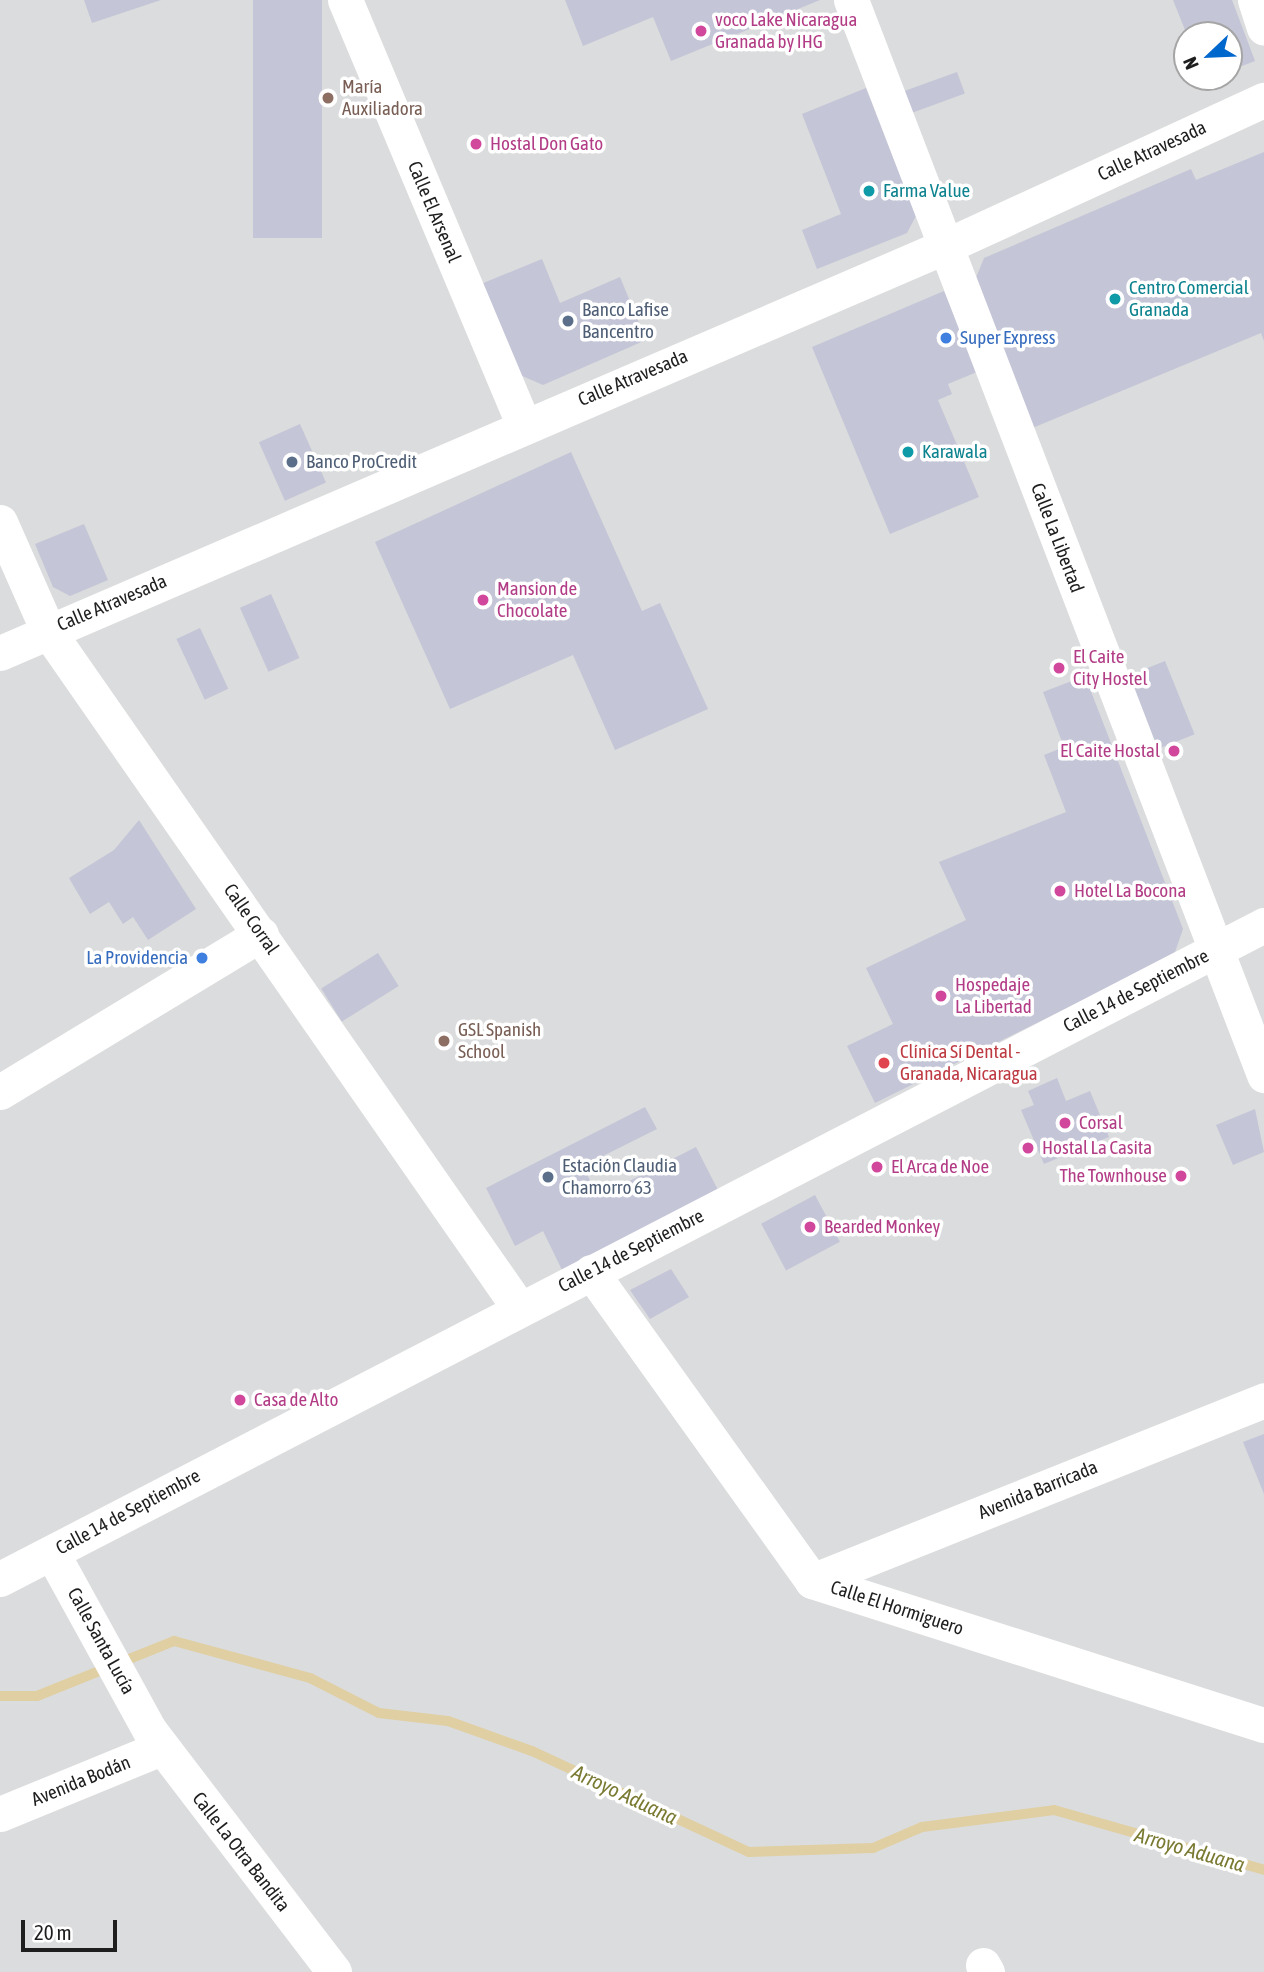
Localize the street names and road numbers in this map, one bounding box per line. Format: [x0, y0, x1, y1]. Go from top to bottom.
street label: Calle Atravesada [1094, 116, 1210, 186]
street label: Calle El Arsenal [402, 158, 466, 266]
street label: Calle Atravesada [575, 345, 691, 411]
street label: Calle La Libertad [1026, 480, 1088, 596]
street label: Calle Atravesada [54, 570, 170, 636]
street label: Calle Corral [219, 879, 283, 959]
street label: Calle 14 de Septiembre [1059, 944, 1213, 1038]
street label: Calle 14 de Septiembre [554, 1204, 708, 1298]
street label: Avenida Barricada [975, 1456, 1101, 1524]
street label: Calle 14 de Septiembre [52, 1464, 204, 1560]
street label: Calle El Hormiguero [828, 1576, 966, 1640]
street label: Calle Santa Lucía [62, 1584, 140, 1698]
street label: Avenida Bodán [28, 1751, 134, 1811]
street label: Calle La Otra Bandita [187, 1788, 295, 1916]

